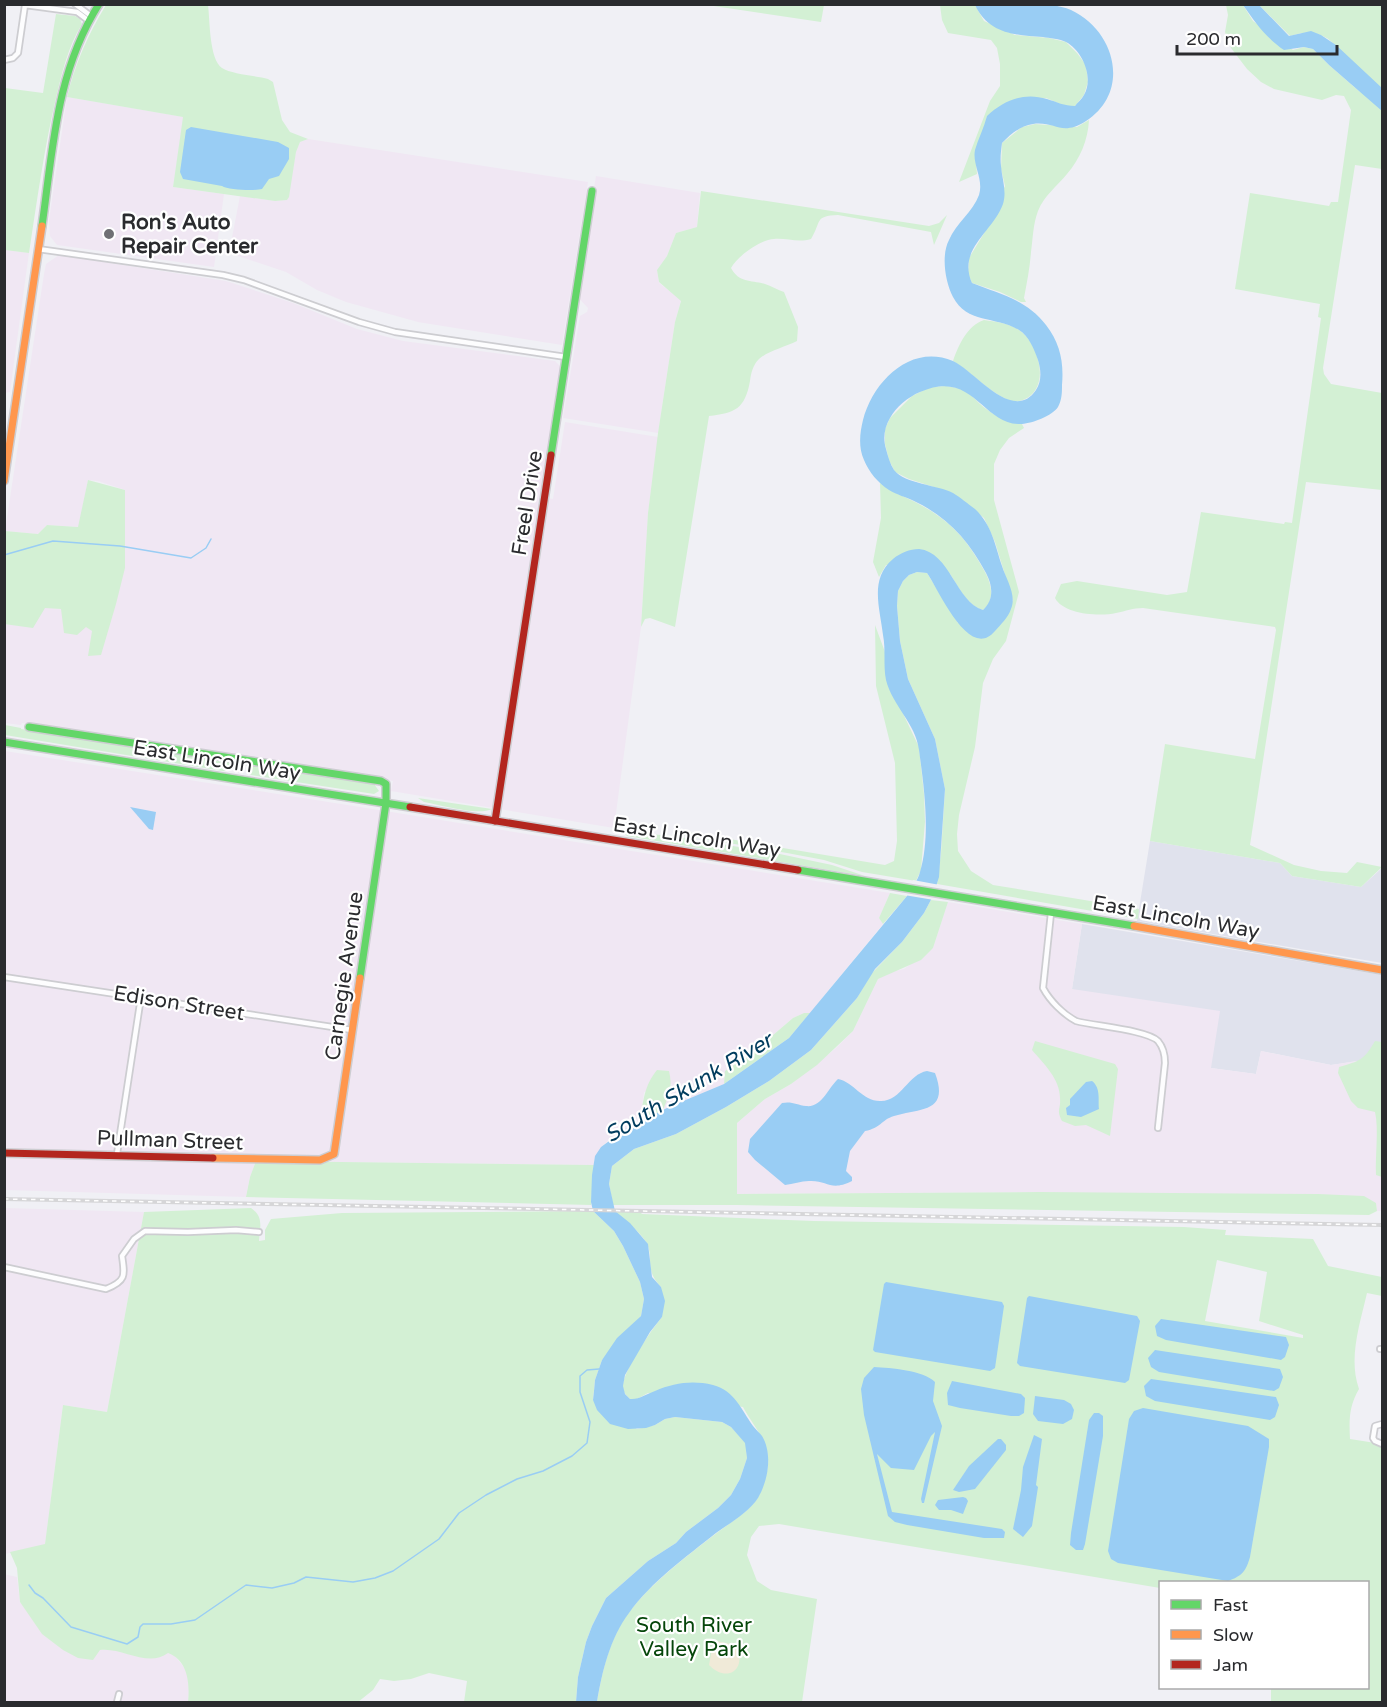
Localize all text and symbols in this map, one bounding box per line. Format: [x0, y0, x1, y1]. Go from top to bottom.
scale bar [1177, 18, 1338, 56]
text: 200 m [1186, 28, 1241, 50]
place label: Ron's Auto Repair Center [121, 210, 259, 259]
marker: Ron's Auto Repair Center [102, 227, 116, 241]
street label: Freel Drive [507, 449, 548, 557]
street label: East Lincoln Way [131, 735, 302, 786]
street label: East Lincoln Way [611, 812, 782, 863]
street label: Carnegie Avenue [320, 890, 369, 1062]
street label: East Lincoln Way [1090, 890, 1261, 945]
street label: Edison Street [111, 981, 246, 1026]
water label: South Skunk River [600, 1026, 779, 1148]
street label: Pullman Street [96, 1125, 244, 1156]
legend [1159, 1581, 1369, 1689]
text: Fast [1213, 1594, 1248, 1616]
park label: South River Valley Park [636, 1613, 752, 1662]
text: Slow [1213, 1624, 1254, 1646]
text: Jam [1213, 1654, 1248, 1676]

